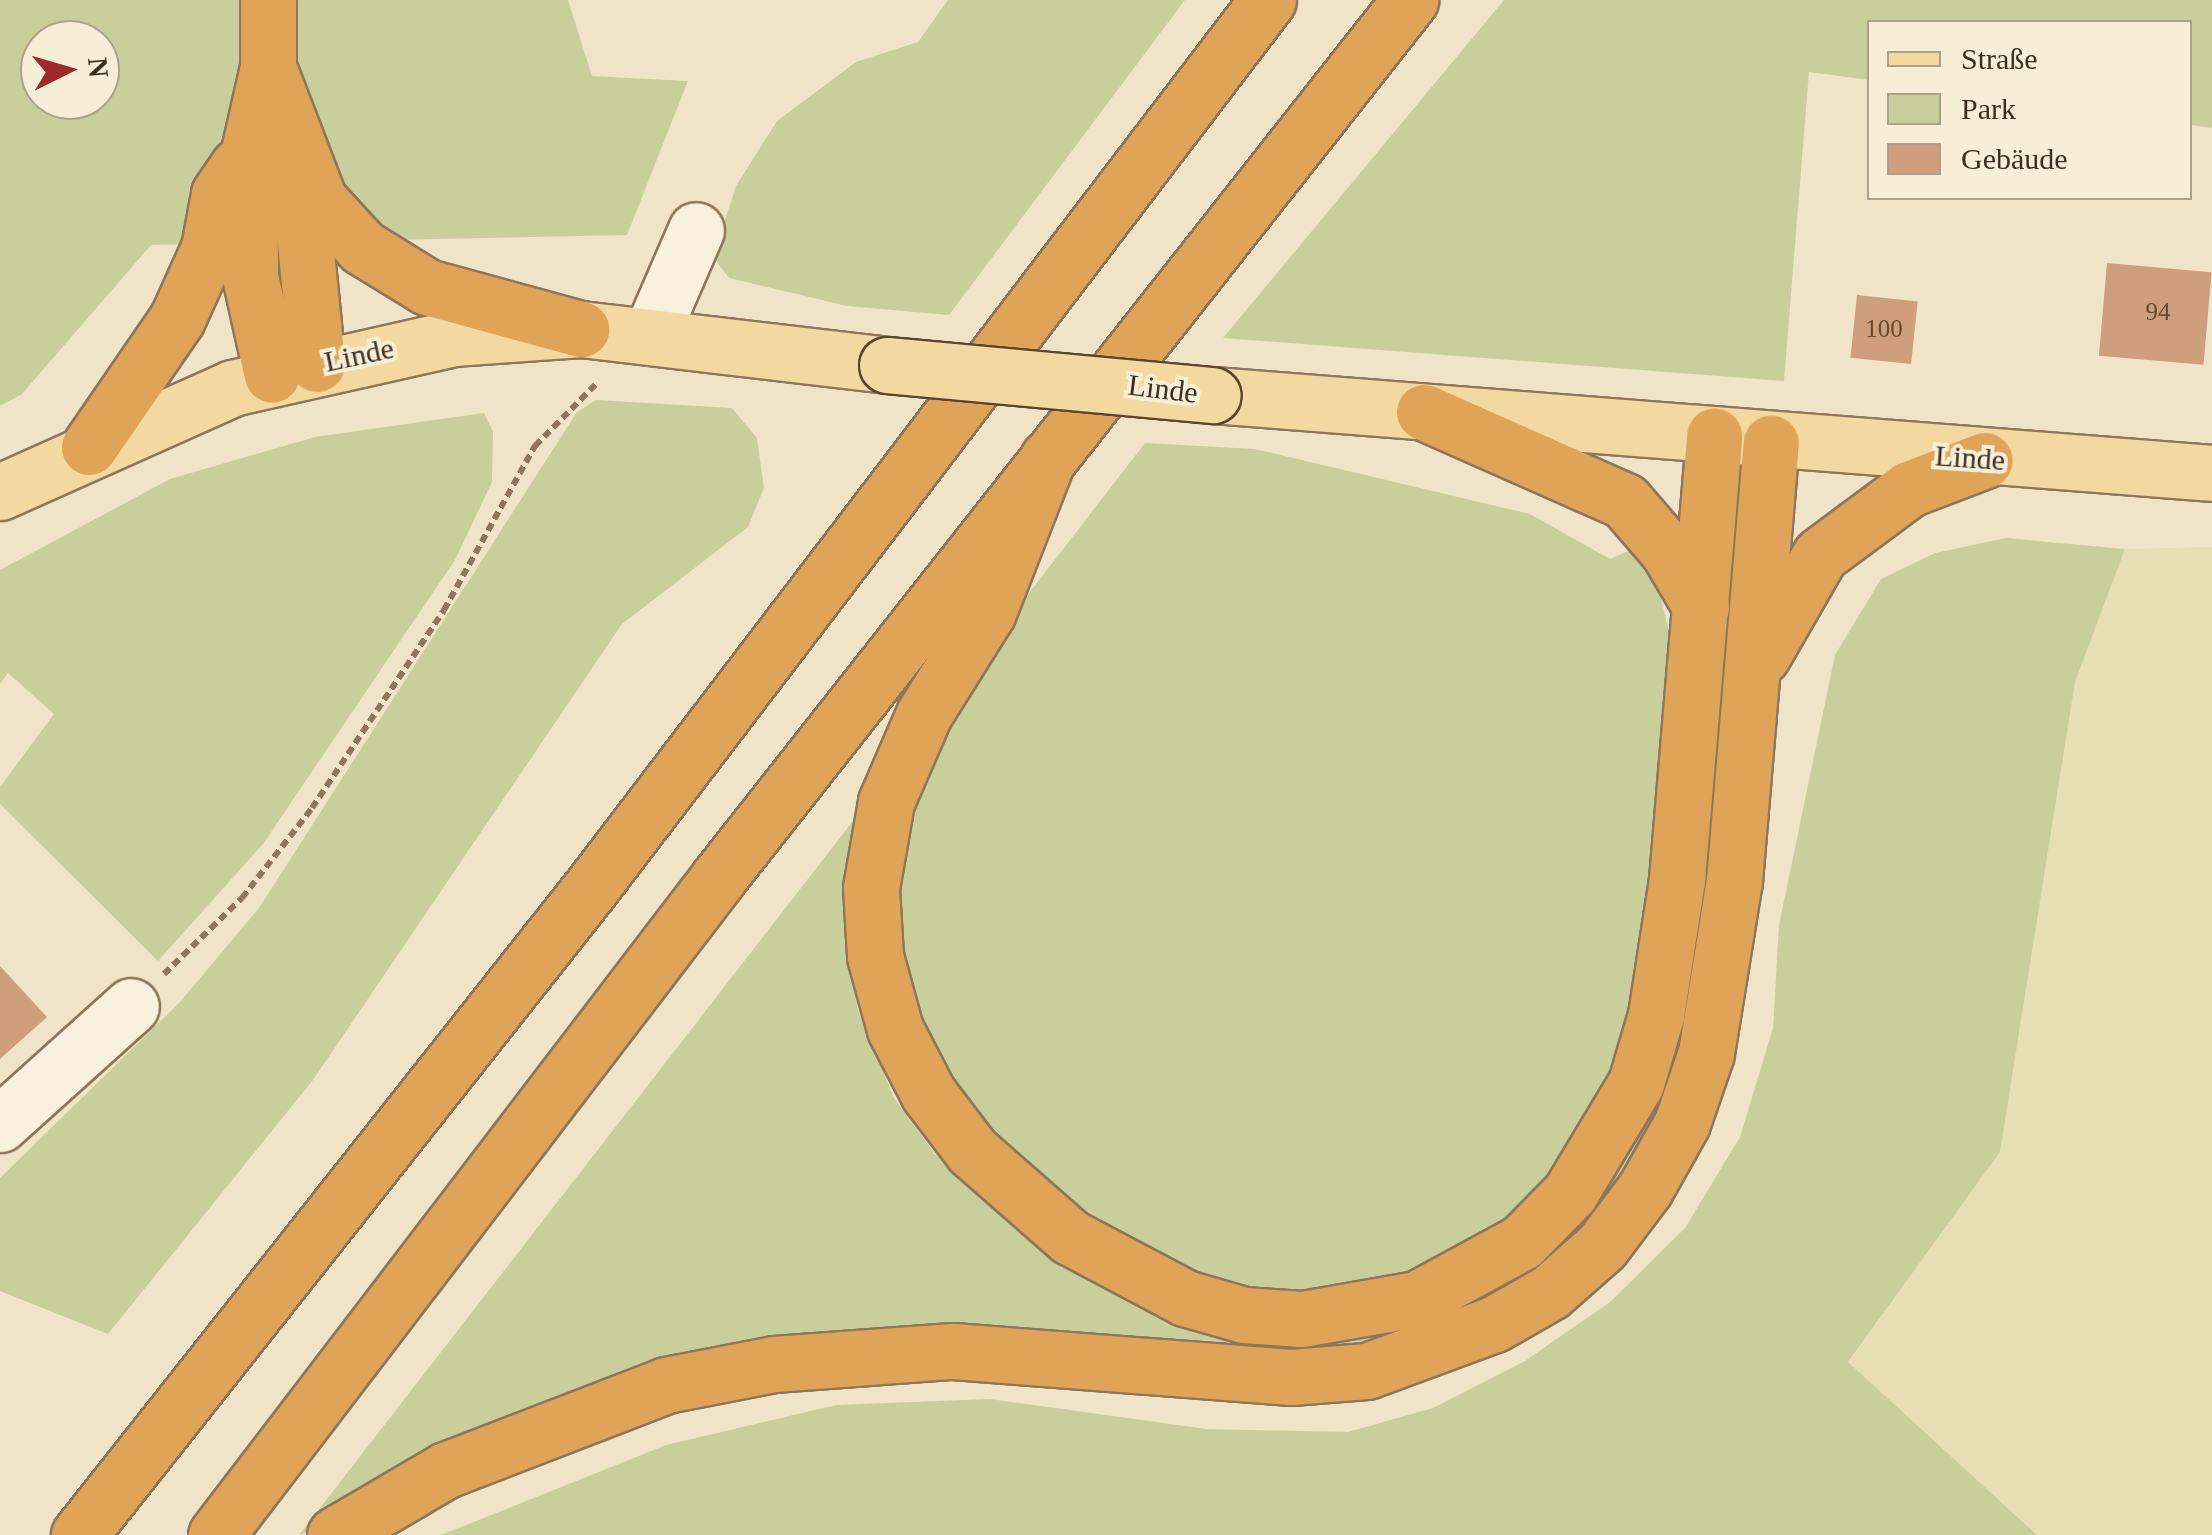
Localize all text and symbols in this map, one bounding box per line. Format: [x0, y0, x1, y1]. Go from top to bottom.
north arrow [20, 20, 120, 120]
legend [1867, 20, 2192, 200]
text: Straße [1961, 42, 2038, 75]
text: N [82, 56, 115, 79]
text: Park [1961, 92, 2016, 125]
text: Gebäude [1961, 142, 2068, 175]
house number: 94 [2146, 297, 2170, 327]
house number: 100 [1865, 314, 1903, 344]
street label: Linde [321, 330, 397, 380]
street label: Linde [1126, 367, 1200, 411]
street label: Linde [1934, 438, 2006, 478]

